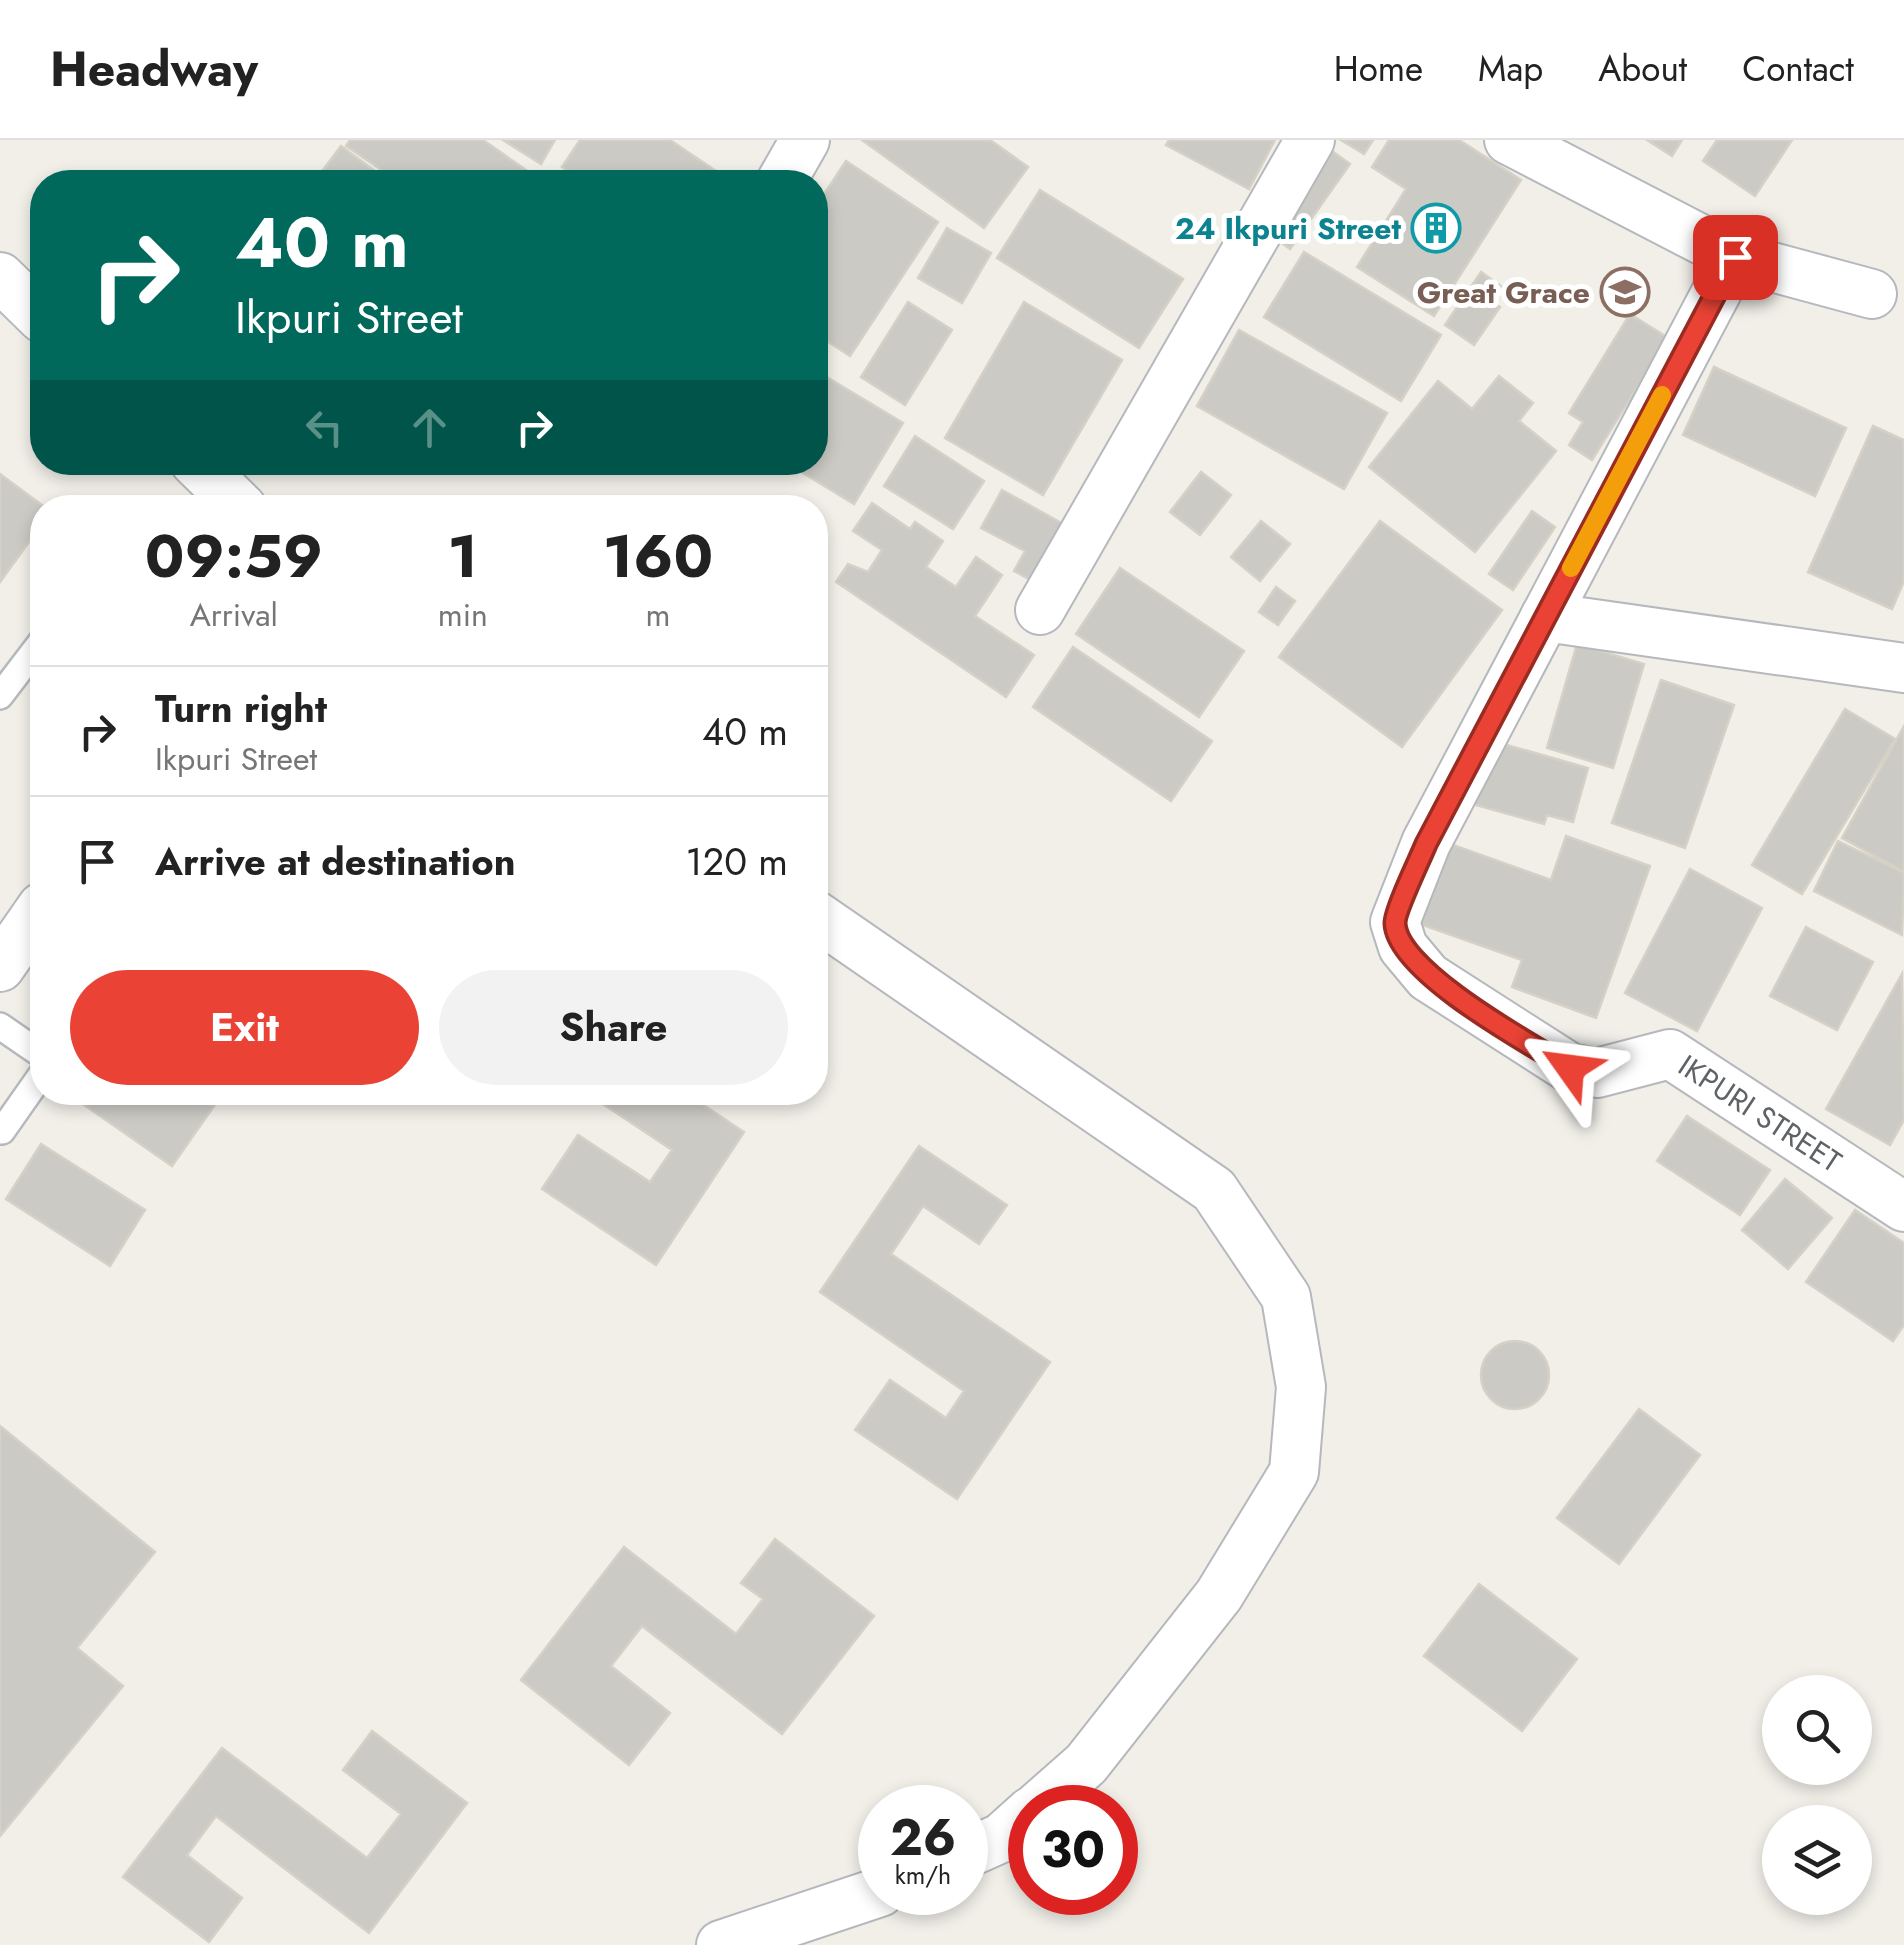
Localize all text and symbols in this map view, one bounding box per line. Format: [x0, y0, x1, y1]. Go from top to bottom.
text: Headway [50, 35, 258, 104]
text: Home [1334, 44, 1423, 94]
text: Map [1478, 44, 1543, 94]
text: About [1598, 44, 1687, 94]
text: Contact [1742, 44, 1854, 94]
text: 40 m [235, 192, 409, 293]
building icon: 24 Ikpuri Street [1410, 202, 1462, 254]
place label: 24 Ikpuri Street [1175, 207, 1401, 250]
icon: right [70, 210, 200, 340]
pin [1693, 215, 1778, 300]
icon: arrive [1708, 230, 1763, 285]
school or university icon: Great Grace [1599, 266, 1651, 318]
place label: Great Grace [1417, 271, 1590, 314]
text: Ikpuri Street [235, 285, 463, 350]
icon: left [297, 400, 352, 455]
icon: ahead [402, 400, 457, 455]
icon: right [507, 400, 562, 455]
text: 09:59 [145, 513, 323, 600]
text: 1 [448, 513, 478, 600]
text: 160 [603, 513, 713, 600]
text: Arrival [190, 592, 278, 638]
text: min [438, 592, 488, 638]
text: m [645, 592, 670, 638]
text: Turn right [155, 681, 327, 736]
icon: right [70, 704, 125, 759]
text: 40 m [702, 704, 788, 759]
text: Ikpuri Street [155, 736, 317, 782]
icon: arrive [70, 834, 125, 889]
text: Arrive at destination [155, 834, 516, 889]
text: 120 m [685, 834, 788, 889]
button: Exit [70, 970, 419, 1085]
button: Share [439, 970, 788, 1085]
position arrow [1518, 1016, 1622, 1120]
street label: IKPURI STREET [1670, 1044, 1850, 1182]
map controls [1762, 1675, 1872, 1915]
button: search [1762, 1675, 1872, 1785]
speed limit sign: 30 [1008, 1785, 1138, 1915]
text: 26 [890, 1801, 956, 1874]
button: layers [1762, 1805, 1872, 1915]
text: km/h [895, 1857, 951, 1893]

